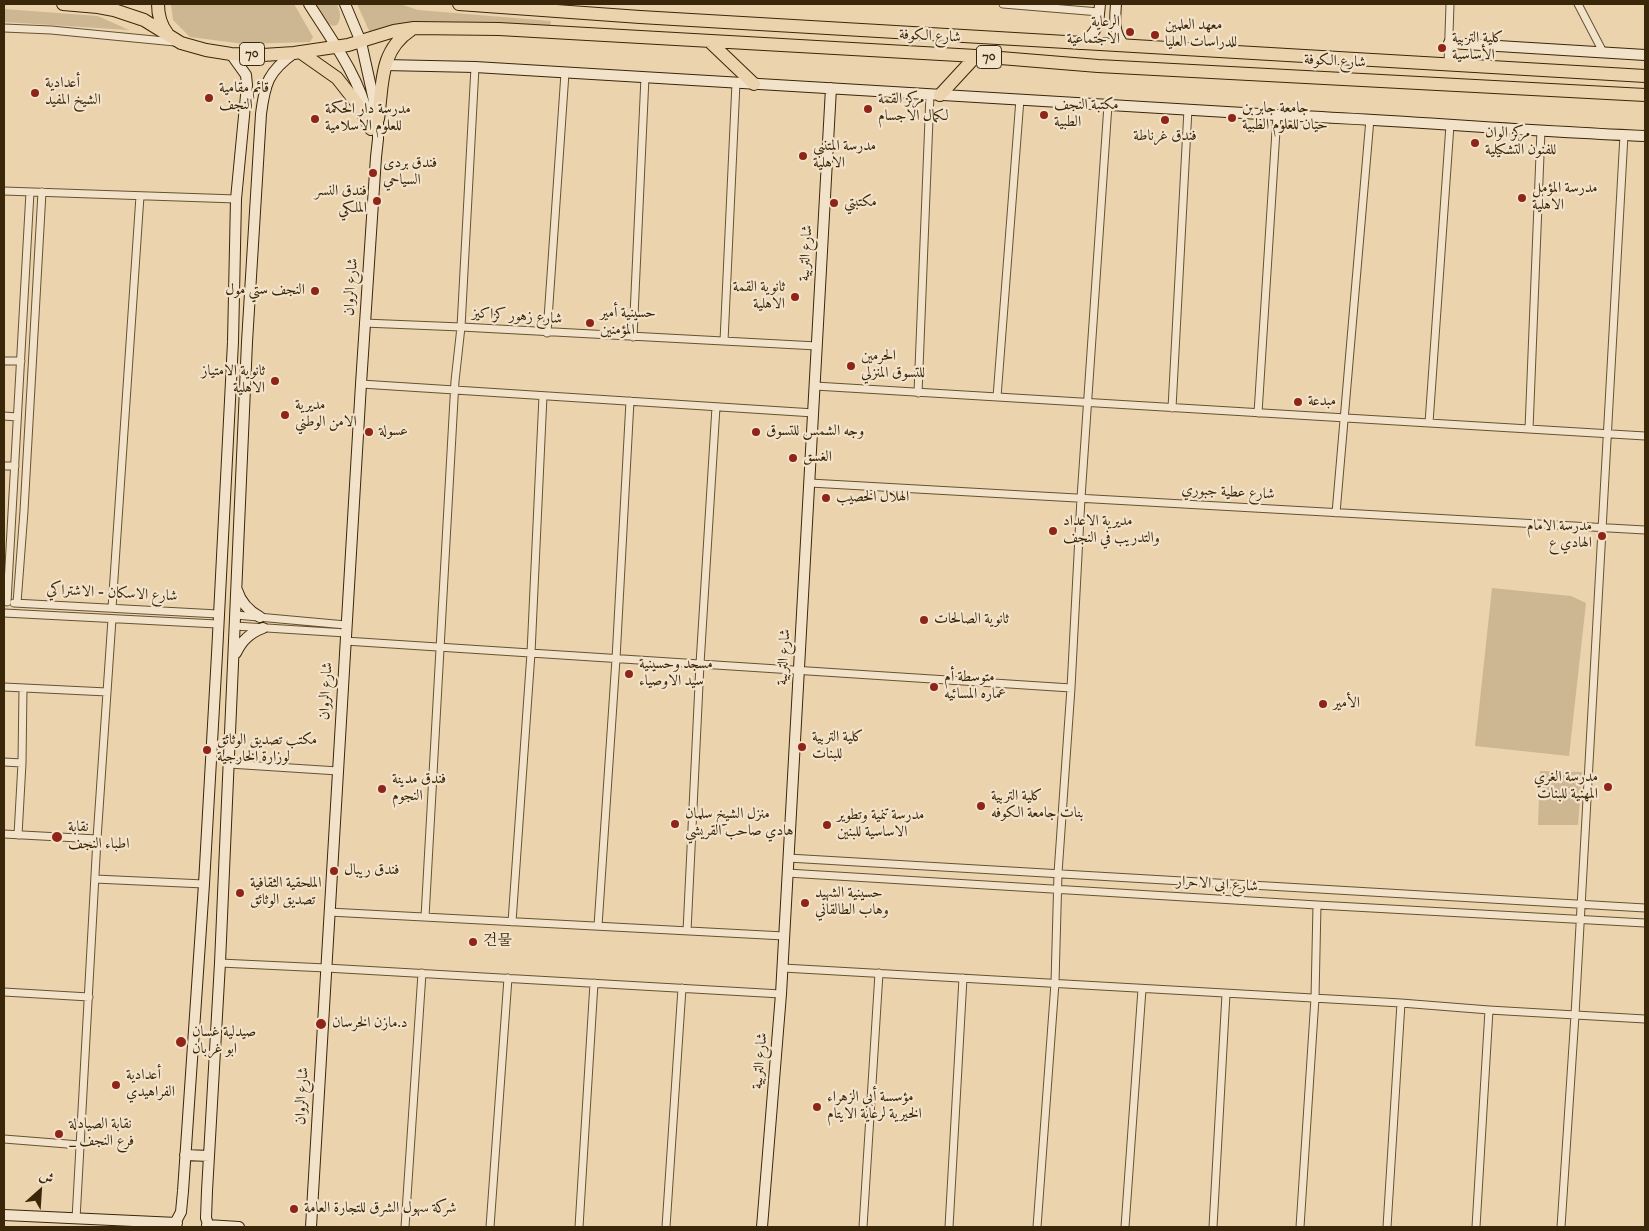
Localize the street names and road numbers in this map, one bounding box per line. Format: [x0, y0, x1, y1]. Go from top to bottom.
street label: شارع الكوفة [899, 26, 961, 48]
road number: 70 [240, 42, 264, 66]
road number: 70 [976, 46, 1002, 68]
street label: شارع الكوفة [1304, 51, 1366, 73]
street label: شارع التربية [797, 224, 817, 282]
street label: شارع الروان [341, 257, 363, 317]
street label: شارع زهور كزاكيز [471, 305, 563, 329]
street label: شارع عطية جبوري [1181, 482, 1275, 504]
street label: شارع الاسكان - الاشتراكي [46, 582, 178, 606]
street label: شارع التربية [775, 628, 795, 686]
street label: شارع الروان [316, 662, 338, 720]
street label: شارع ابی الاحرار [1175, 873, 1259, 897]
street label: شارع التربية [750, 1032, 772, 1090]
street label: شارع الروان [292, 1067, 314, 1125]

